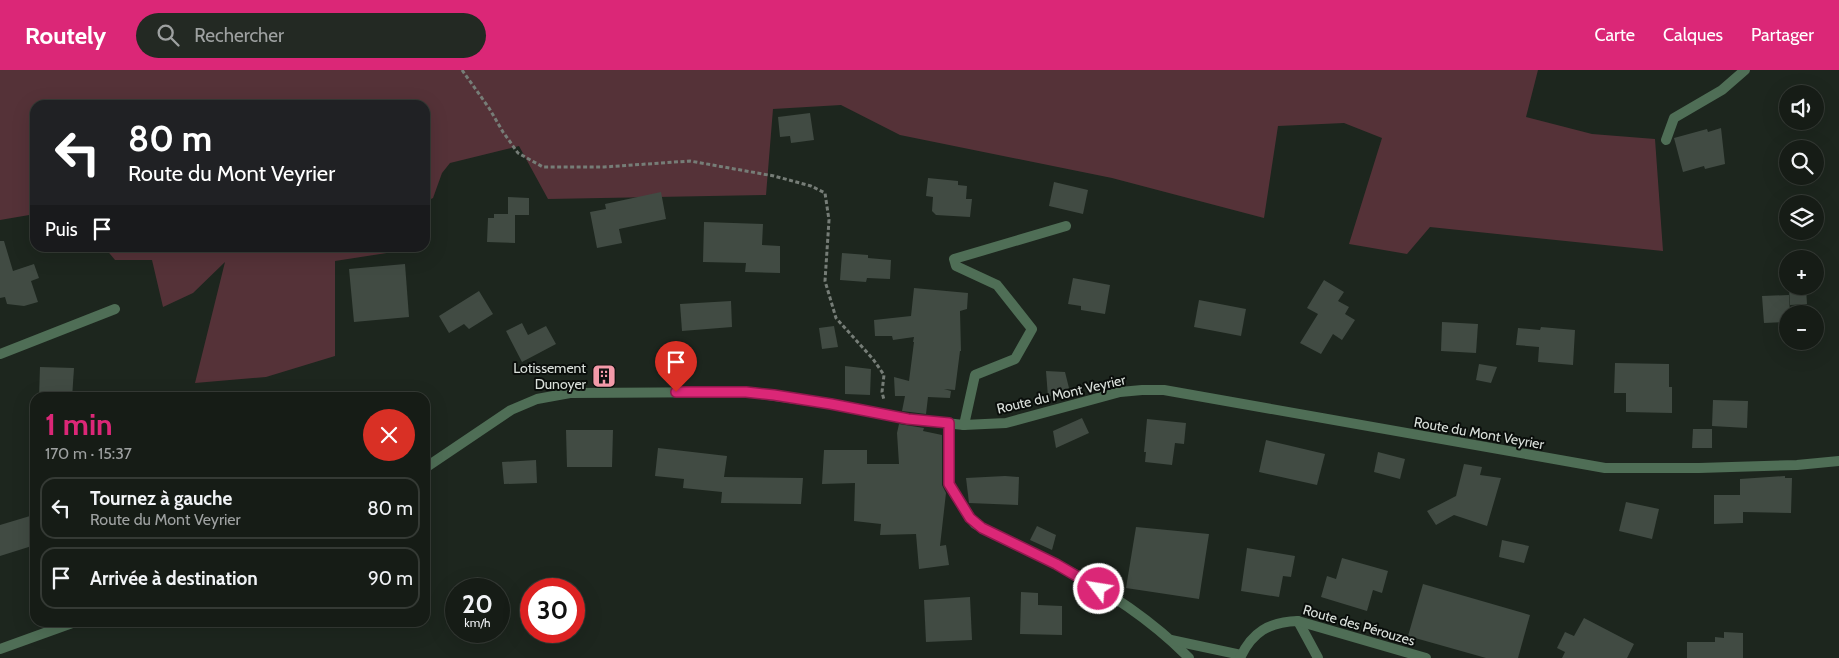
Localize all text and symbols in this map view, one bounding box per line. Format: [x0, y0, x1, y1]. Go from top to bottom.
search box [136, 13, 486, 58]
text: Routely [25, 21, 106, 50]
icon: search [154, 21, 182, 49]
text: Rechercher [194, 24, 284, 47]
text: Carte [1594, 24, 1635, 46]
text: Calques [1663, 24, 1723, 46]
text: Partager [1751, 24, 1814, 46]
map controls [1779, 85, 1824, 350]
button: sound [1779, 85, 1824, 130]
text: 80 m [128, 117, 212, 160]
icon: left [45, 120, 110, 185]
button: search [1779, 140, 1824, 185]
text: Route du Mont Veyrier [128, 160, 335, 187]
button: layers [1779, 195, 1824, 240]
icon: arrive [88, 215, 116, 243]
text: Puis [45, 218, 78, 241]
button: + [1779, 250, 1824, 295]
button: − [1779, 305, 1824, 350]
pin [655, 341, 697, 392]
icon: arrive [662, 348, 690, 376]
place label: Lotissement Dunoyer [513, 359, 587, 393]
building icon: Lotissement Dunoyer [591, 363, 617, 389]
street label: Route du Mont Veyrier [995, 370, 1128, 418]
text: 1 min [45, 406, 113, 443]
button: close [363, 409, 415, 461]
street label: Route du Mont Veyrier [1413, 413, 1546, 453]
text: 170 m · 15:37 [45, 444, 132, 463]
text: Tournez à gauche [90, 487, 232, 510]
icon: left [47, 494, 75, 522]
text: 80 m [367, 497, 413, 520]
text: Route du Mont Veyrier [90, 510, 241, 529]
position arrow [1072, 562, 1124, 614]
icon: arrive [47, 564, 75, 592]
text: Arrivée à destination [90, 567, 258, 590]
text: 90 m [368, 567, 413, 590]
speed limit sign: 30 [520, 578, 585, 643]
text: 20 [462, 589, 493, 619]
street label: Route des Pérouzes [1301, 600, 1417, 650]
text: km/h [464, 615, 491, 630]

